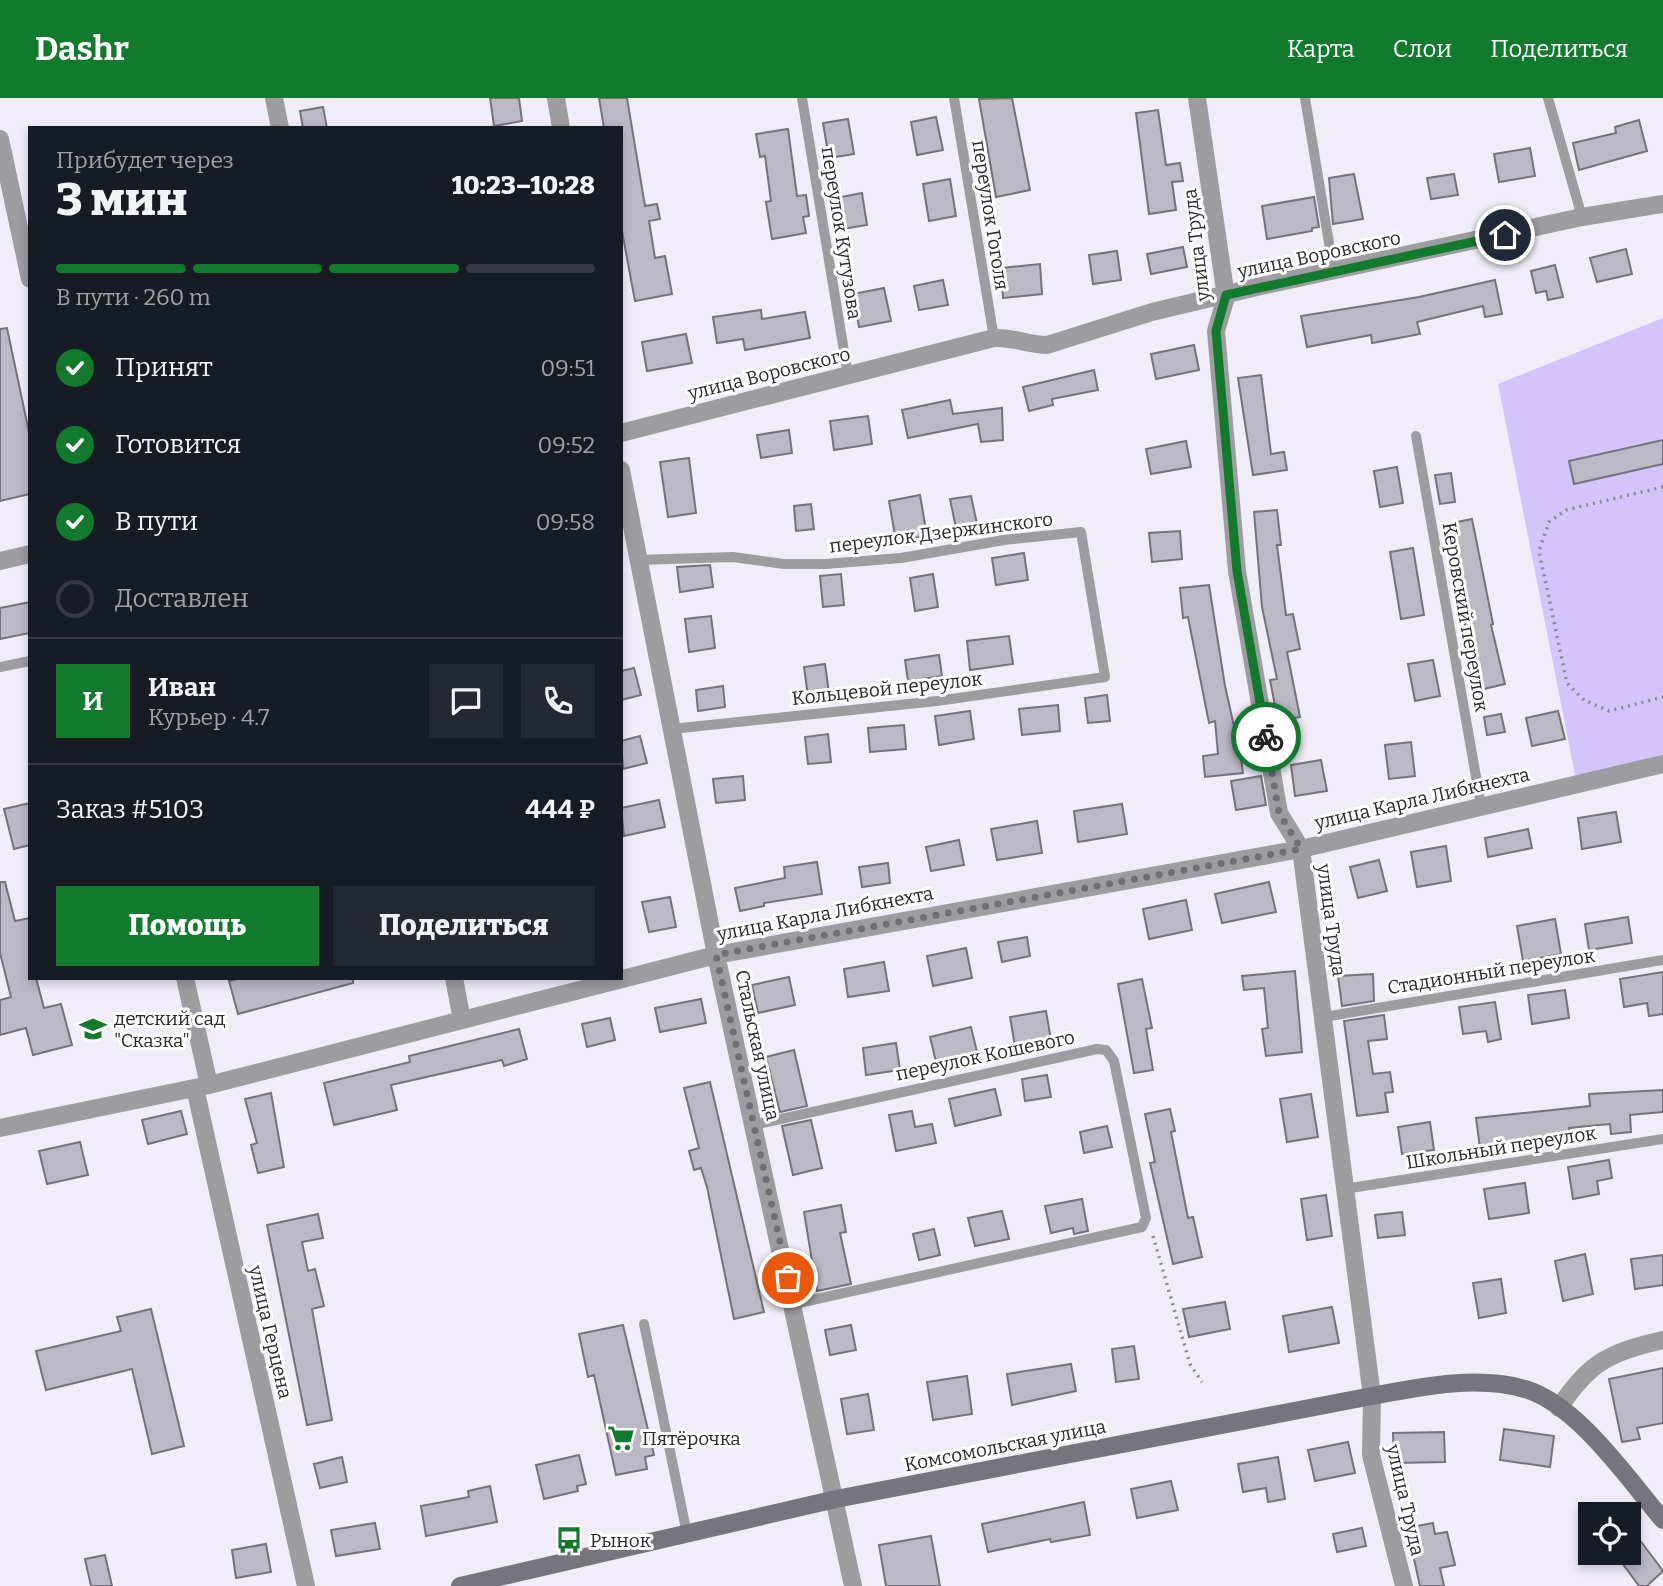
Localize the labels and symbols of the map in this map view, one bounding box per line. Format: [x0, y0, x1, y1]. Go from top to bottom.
street label: переулок Гоголя [967, 138, 1014, 292]
street label: переулок Кутузова [816, 145, 867, 322]
street label: улица Труда [1178, 187, 1215, 304]
pin [1475, 205, 1535, 265]
street label: улица Воровского [1234, 226, 1403, 283]
street label: улица Воровского [685, 342, 853, 405]
street label: переулок Дзержинского [828, 507, 1054, 558]
street label: Керовский переулок [1438, 520, 1494, 715]
street label: Кольцевой переулок [791, 667, 984, 710]
courier [1231, 702, 1301, 772]
street label: улица Карла Либкнехта [1312, 762, 1532, 835]
street label: улица Труда [1312, 861, 1351, 978]
street label: улица Карла Либкнехта [714, 881, 936, 946]
street label: Стадионный переулок [1386, 944, 1597, 999]
street label: Стальская улица [730, 968, 785, 1123]
place label: детский сад "Сказка" [114, 1007, 226, 1052]
school or university icon: детский сад "Сказка" [78, 1014, 108, 1044]
street label: переулок Кошевого [893, 1025, 1077, 1086]
street label: Школьный переулок [1404, 1121, 1599, 1174]
pin [758, 1248, 818, 1308]
street label: улица Герцена [244, 1262, 297, 1402]
street label: Комсомольская улица [902, 1415, 1108, 1476]
supermarket icon: Пятёрочка [606, 1423, 636, 1453]
place label: Пятёрочка [642, 1427, 741, 1450]
street label: улица Труда [1381, 1441, 1430, 1558]
bus stop icon: Рынок [554, 1525, 584, 1555]
place label: Рынок [590, 1529, 652, 1552]

